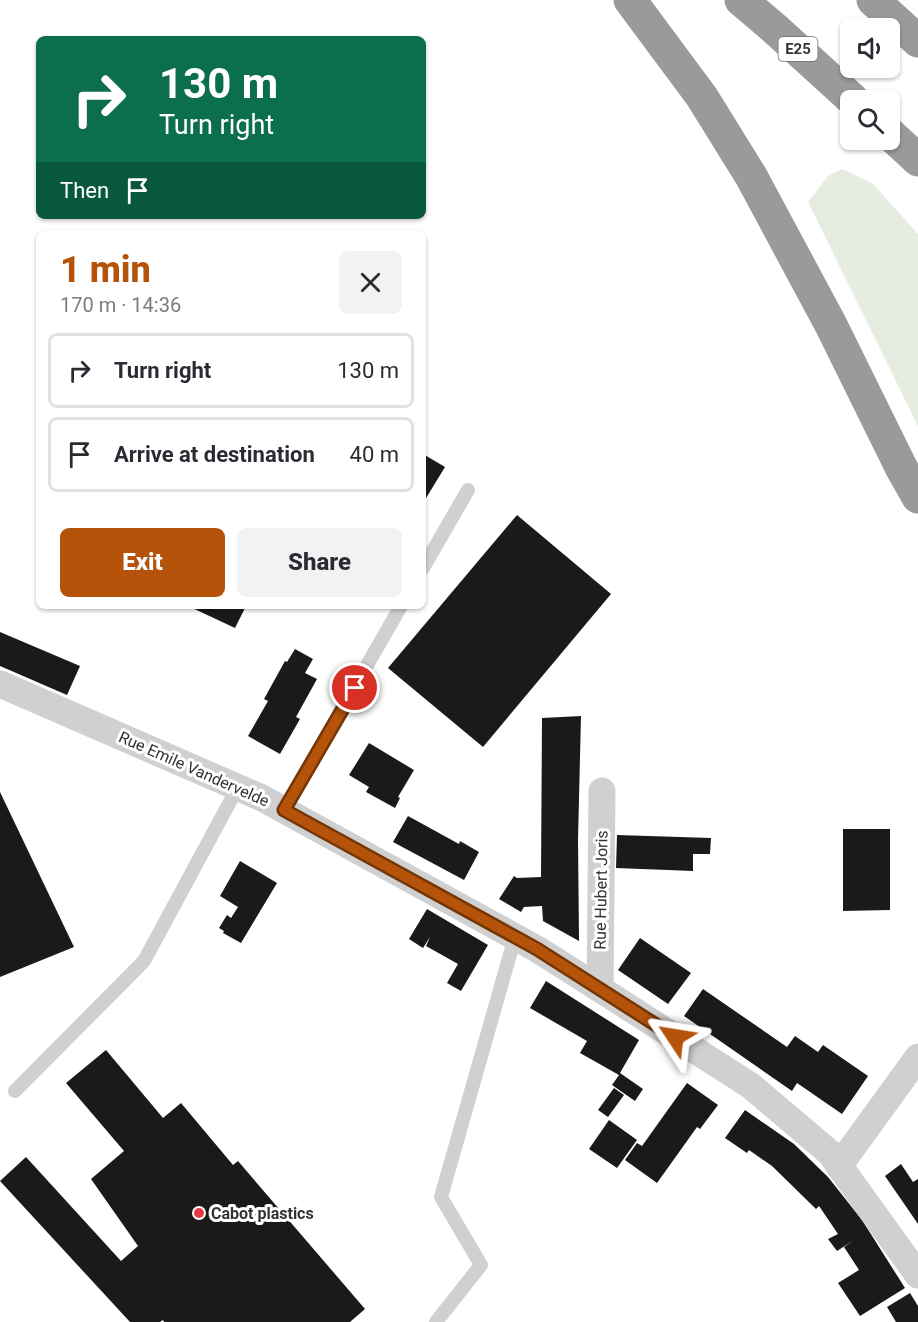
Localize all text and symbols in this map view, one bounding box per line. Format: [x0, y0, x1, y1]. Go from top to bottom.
map controls [840, 18, 900, 150]
button: sound [840, 18, 900, 78]
road number: E25 [778, 37, 818, 61]
text: 130 m [159, 59, 278, 108]
icon: right [60, 60, 138, 138]
button: search [840, 90, 900, 150]
text: Turn right [159, 109, 274, 141]
icon: arrive [121, 174, 154, 207]
text: Then [60, 178, 109, 203]
text: 1 min [60, 249, 151, 291]
button: close [339, 251, 402, 314]
text: 170 m · 14:36 [60, 293, 181, 317]
icon: right [63, 354, 96, 387]
text: Turn right [114, 358, 211, 383]
text: 130 m [337, 358, 399, 383]
icon: arrive [63, 438, 96, 471]
text: Arrive at destination [114, 442, 315, 467]
text: 40 m [350, 442, 399, 467]
button: Exit [60, 528, 225, 597]
button: Share [237, 528, 402, 597]
pin [329, 662, 380, 713]
icon: arrive [338, 671, 371, 704]
street label: Rue Emile Vandervelde [116, 727, 272, 811]
street label: Rue Hubert Joris [590, 830, 612, 950]
position arrow [643, 1005, 707, 1069]
place label: Cabot plastics [211, 1204, 314, 1223]
marker: Cabot plastics [192, 1206, 206, 1220]

